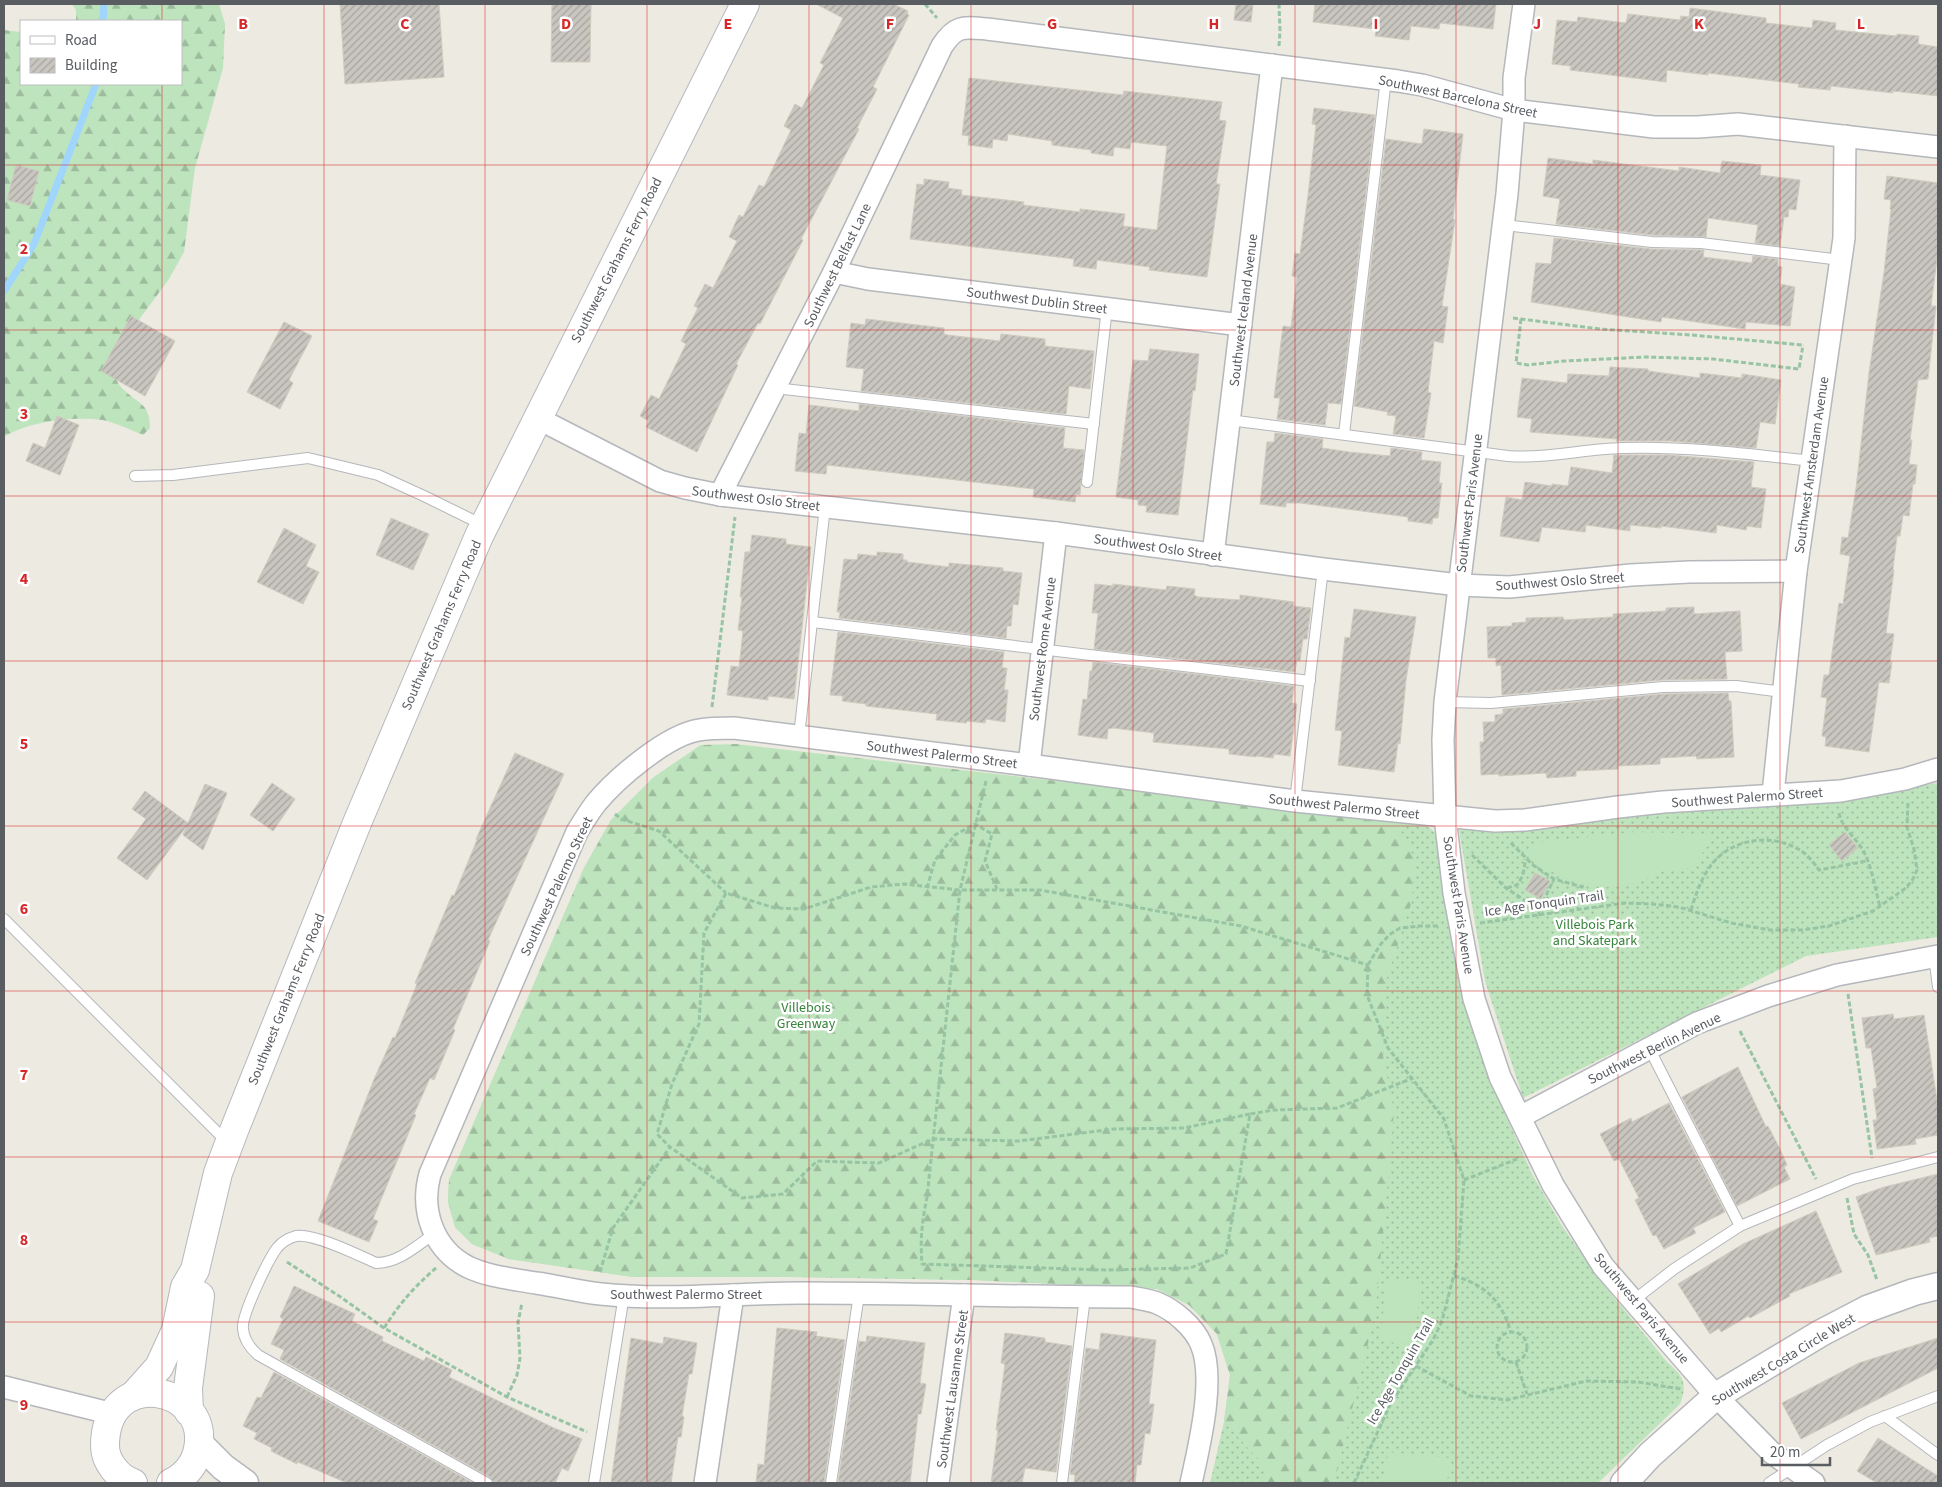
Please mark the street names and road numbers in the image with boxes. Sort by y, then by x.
street label: Southwest Barcelona Street [1377,70,1539,124]
street label: Southwest Grahams Ferry Road [566,174,667,347]
street label: Southwest Belfast Lane [799,200,877,331]
street label: Southwest Iceland Avenue [1225,233,1263,388]
street label: Southwest Dublin Street [965,282,1109,320]
street label: Southwest Amsterdam Avenue [1790,375,1834,555]
street label: Southwest Paris Avenue [1452,433,1488,574]
street label: Southwest Oslo Street [690,481,822,517]
street label: Southwest Oslo Street [1092,529,1224,567]
street label: Southwest Grahams Ferry Road [397,537,487,714]
street label: Southwest Oslo Street [1495,567,1626,596]
street label: Southwest Rome Avenue [1024,576,1062,722]
street label: Southwest Palermo Street [865,736,1019,774]
street label: Southwest Palermo Street [1671,783,1824,813]
street label: Southwest Palermo Street [1267,789,1421,825]
street label: Southwest Palermo Street [516,813,598,959]
street label: Southwest Paris Avenue [1437,835,1479,976]
street label: Ice Age Tonquin Trail [1483,886,1606,922]
street label: Southwest Grahams Ferry Road [243,911,331,1088]
street label: Southwest Berlin Avenue [1585,1008,1724,1090]
street label: Southwest Paris Avenue [1589,1249,1694,1369]
street label: Southwest Palermo Street [610,1285,762,1305]
street label: Southwest Lausanne Street [932,1308,974,1470]
street label: Southwest Costa Circle West [1708,1309,1859,1411]
street label: Ice Age Tonquin Trail [1362,1314,1440,1429]

